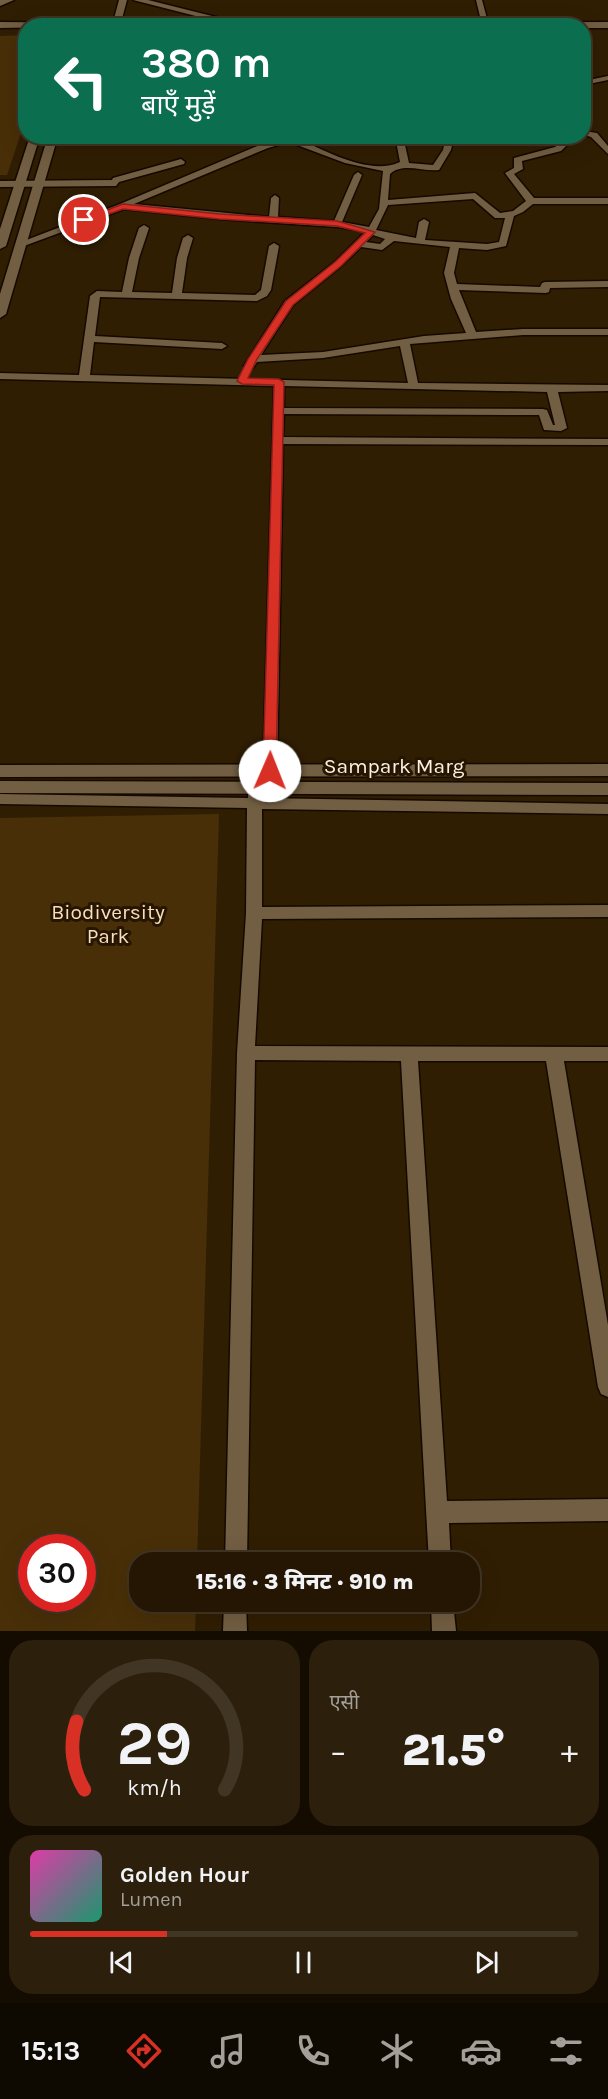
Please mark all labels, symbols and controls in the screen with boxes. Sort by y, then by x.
text: 380 m [141,38,271,88]
icon: left [42,42,120,120]
text: बाएँ मुड़ें [141,89,215,121]
pin [58,194,109,245]
icon: arrive [67,203,100,236]
position arrow [238,739,302,803]
street label: Sampark Marg [324,754,464,778]
park label: Biodiversity Park [51,900,165,948]
speed limit sign: 30 [18,1534,96,1612]
text: 15:16 · 3 मिनट · 910 m [195,1569,414,1595]
text: एसी [330,1691,359,1714]
text: 29 [116,1707,192,1780]
text: 21.5° [402,1724,506,1776]
text: − [330,1732,347,1770]
text: + [561,1732,578,1770]
text: km/h [127,1775,181,1800]
text: Golden Hour [120,1862,249,1888]
text: Lumen [120,1888,183,1911]
icon: previous [105,1946,138,1979]
icon: pause [287,1946,320,1979]
icon: next [470,1946,503,1979]
icon: directions [123,2030,165,2072]
icon: music [207,2030,249,2072]
icon: phone [292,2030,334,2072]
icon: climate [376,2030,418,2072]
icon: car [460,2030,502,2072]
icon: filters [545,2030,587,2072]
text: 15:13 [21,2035,80,2067]

